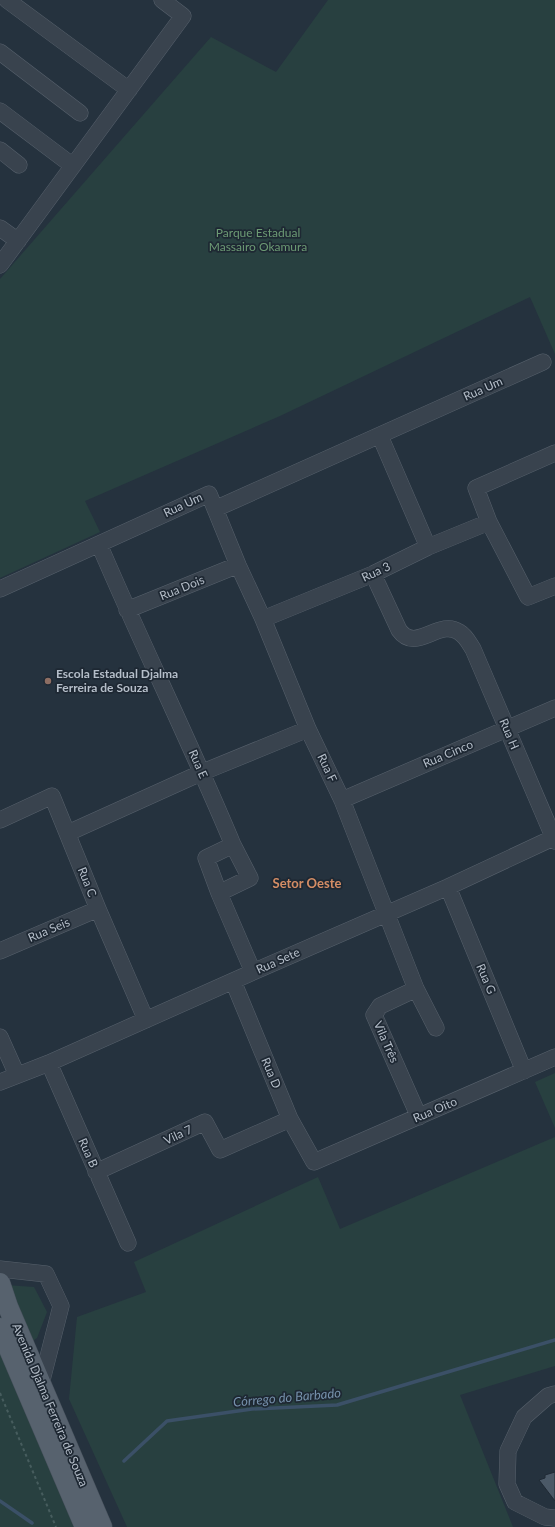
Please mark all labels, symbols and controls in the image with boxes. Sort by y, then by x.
park label: Parque Estadual Massairo Okamura [209,225,307,254]
street label: Rua Um [461,373,505,404]
street label: Rua Um [161,489,205,520]
street label: Rua 3 [359,558,393,585]
street label: Rua Dois [157,572,206,603]
place label: Escola Estadual Djalma Ferreira de Souza [56,666,178,695]
marker: Escola Estadual Djalma Ferreira de Souza [43,676,53,686]
street label: Rua H [496,716,523,752]
street label: Rua Cinco [420,736,475,771]
street label: Rua E [186,747,211,781]
street label: Rua F [314,751,341,785]
street label: Rua C [75,865,100,899]
district label: Setor Oeste [273,875,341,891]
street label: Rua Seis [26,914,72,945]
street label: Rua Sete [254,944,302,977]
street label: Rua G [473,961,500,997]
street label: Vila Três [371,1019,402,1065]
street label: Rua D [258,1055,285,1091]
street label: Rua Oito [410,1093,459,1126]
street label: Vila 7 [161,1121,195,1148]
street label: Rua B [75,1136,102,1170]
street label: Avenida Djalma Ferreira de Souza [9,1321,92,1489]
water label: Córrego do Barbado [232,1384,342,1410]

